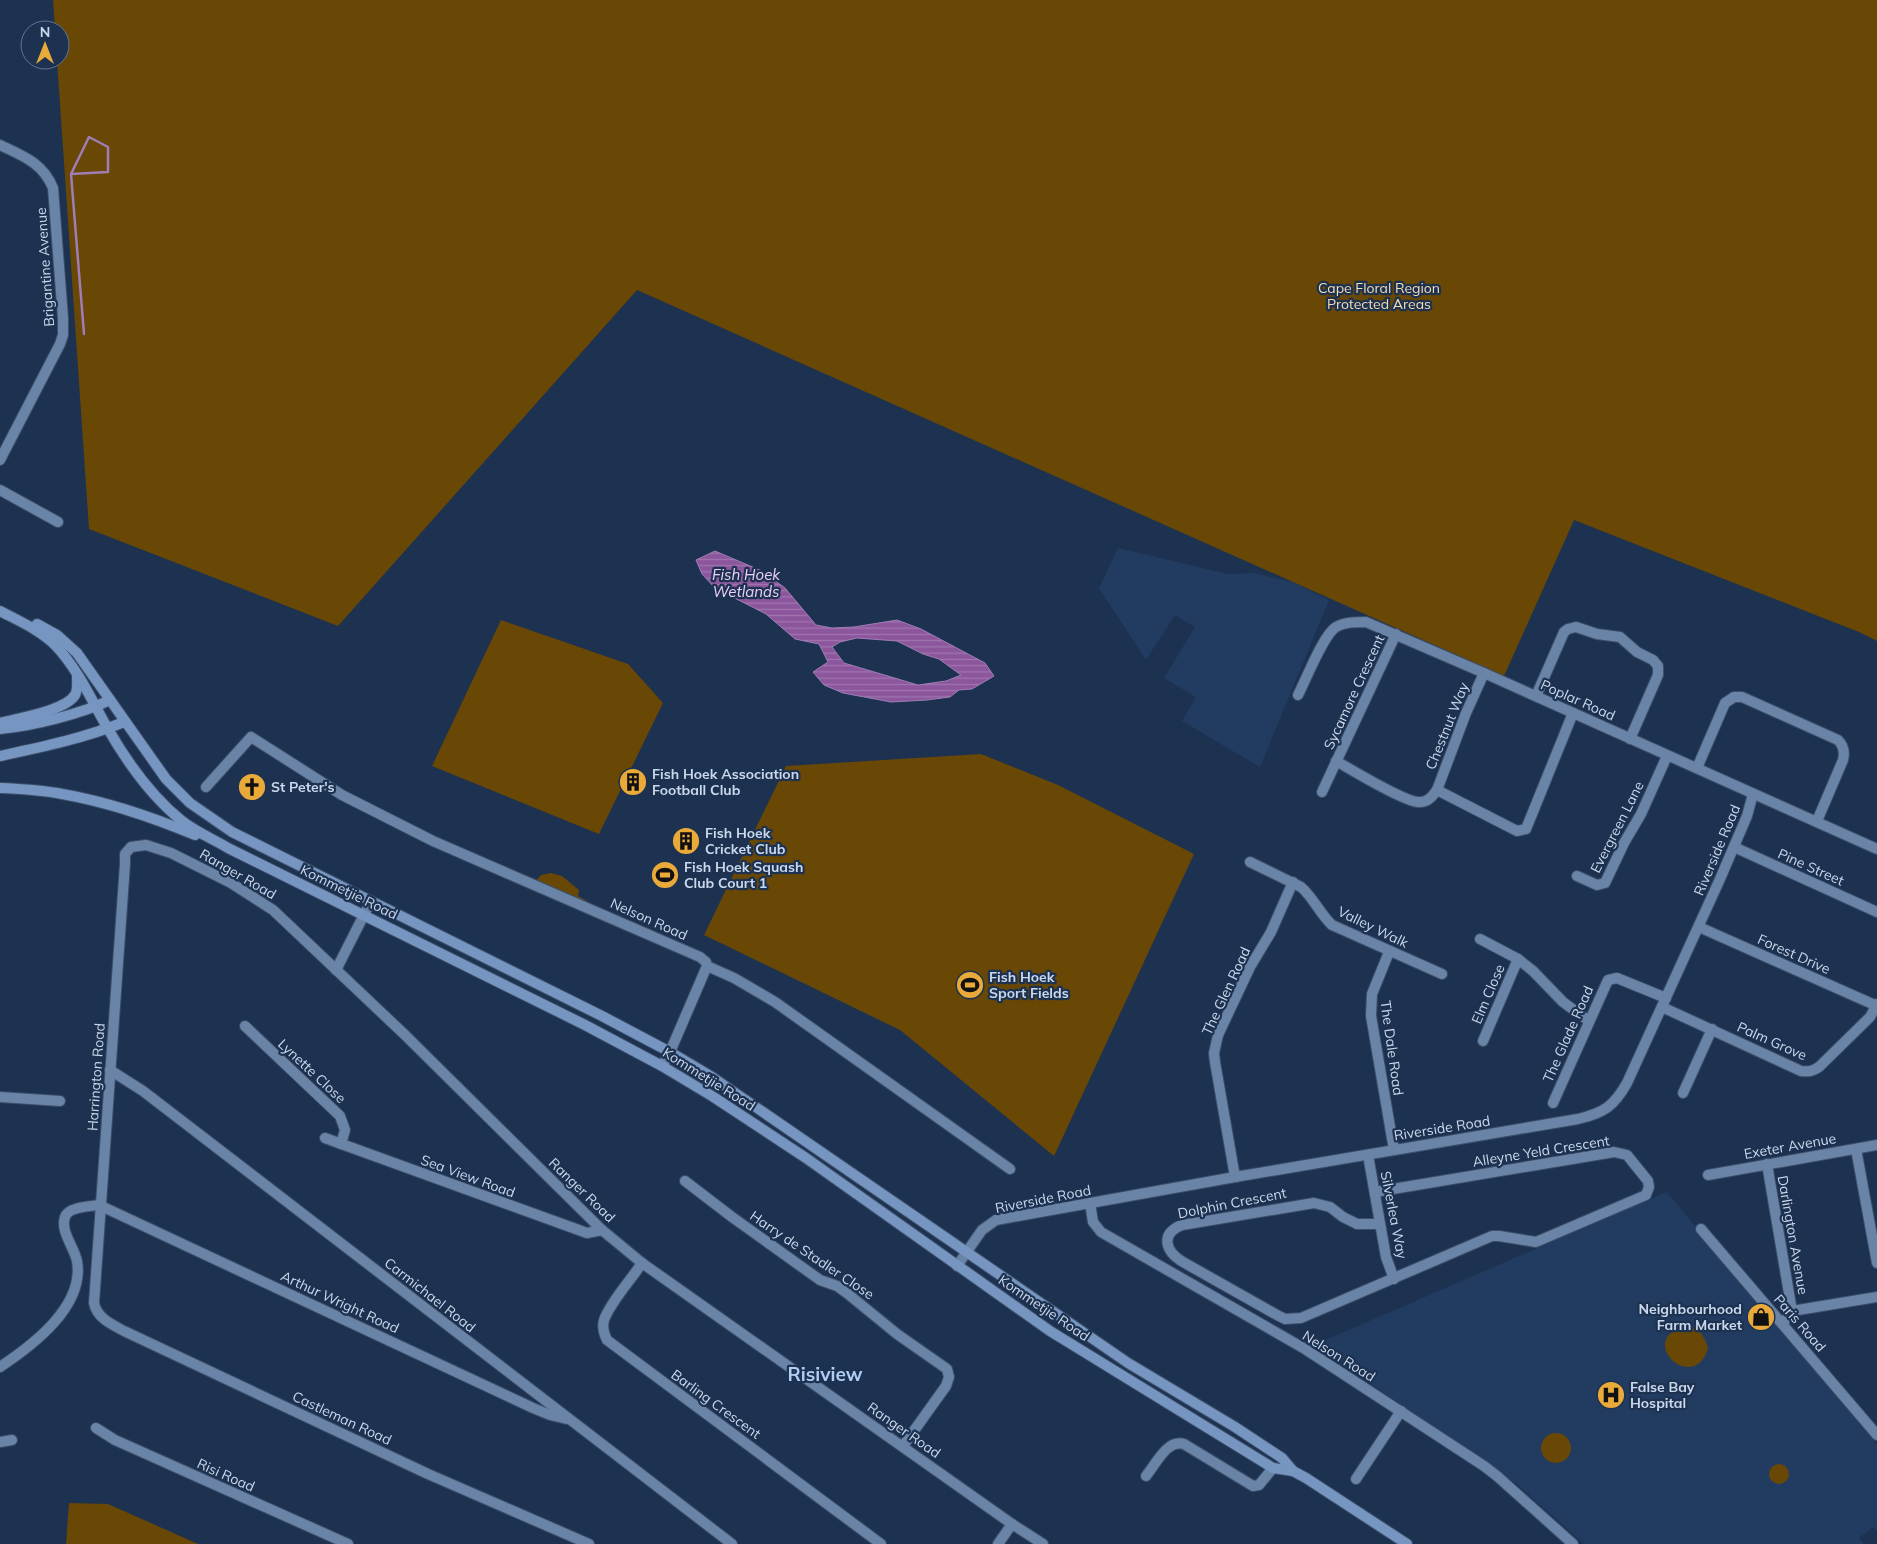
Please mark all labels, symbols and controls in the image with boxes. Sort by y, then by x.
north arrow [20,20,70,70]
text: N [40,23,50,41]
street label: Brigantine Avenue [32,207,58,327]
park label: Cape Floral Region Protected Areas [1318,279,1440,313]
water label: Fish Hoek Wetlands [712,565,781,601]
street label: Sycamore Crescent [1320,632,1388,752]
street label: Poplar Road [1538,676,1618,724]
street label: Chestnut Way [1421,679,1473,772]
place label: Fish Hoek Association Football Club [652,765,799,799]
building icon: Fish Hoek Association Football Club [618,767,648,797]
church icon: St Peter's [237,772,267,802]
place label: St Peter's [271,778,335,796]
street label: Evergreen Lane [1586,778,1648,876]
street label: Riverside Road [1690,802,1744,898]
place label: Fish Hoek Cricket Club [705,824,786,858]
building icon: Fish Hoek Cricket Club [671,826,701,856]
street label: Pine Street [1775,844,1847,890]
street label: Ranger Road [197,845,279,903]
place label: Fish Hoek Squash Club Court 1 [684,858,804,892]
sports icon: Fish Hoek Squash Club Court 1 [650,860,680,890]
street label: Kommetjie Road [297,861,401,923]
street label: Nelson Road [608,894,690,944]
street label: Valley Walk [1335,902,1412,952]
street label: Forest Drive [1755,930,1833,978]
street label: The Glen Road [1198,944,1254,1038]
street label: Elm Close [1467,961,1509,1027]
place label: Fish Hoek Sport Fields [989,968,1069,1002]
sports icon: Fish Hoek Sport Fields [955,970,985,1000]
street label: The Glade Road [1539,983,1597,1085]
street label: The Dale Road [1376,999,1408,1097]
street label: Palm Grove [1734,1018,1810,1064]
street label: Harrington Road [83,1022,109,1132]
street label: Lynette Close [274,1035,350,1107]
street label: Kommetjie Road [659,1043,759,1115]
street label: Riverside Road [1393,1112,1491,1144]
street label: Exeter Avenue [1743,1129,1837,1163]
street label: Alleyne Yeld Crescent [1471,1131,1611,1171]
street label: Sea View Road [418,1151,518,1201]
street label: Ranger Road [545,1154,619,1226]
street label: Silverlea Way [1377,1170,1411,1261]
street label: Darlington Avenue [1774,1174,1812,1296]
street label: Riverside Road [994,1181,1092,1217]
street label: Dolphin Crescent [1176,1184,1288,1222]
street label: Harry de Stadler Close [746,1207,878,1303]
street label: Carmichael Road [381,1254,479,1336]
street label: Arthur Wright Road [278,1267,402,1337]
street label: Kommetjie Road [995,1271,1093,1345]
street label: Paris Road [1770,1290,1830,1356]
place label: Neighbourhood Farm Market [1638,1300,1743,1334]
shop icon: Neighbourhood Farm Market [1746,1302,1776,1332]
street label: Nelson Road [1299,1327,1379,1385]
district label: Risiview [787,1362,863,1386]
street label: Barling Crescent [668,1365,764,1443]
place label: False Bay Hospital [1630,1378,1695,1412]
hospital icon: False Bay Hospital [1596,1380,1626,1410]
street label: Castleman Road [290,1387,394,1449]
street label: Ranger Road [864,1398,944,1462]
street label: Risi Road [194,1454,258,1496]

